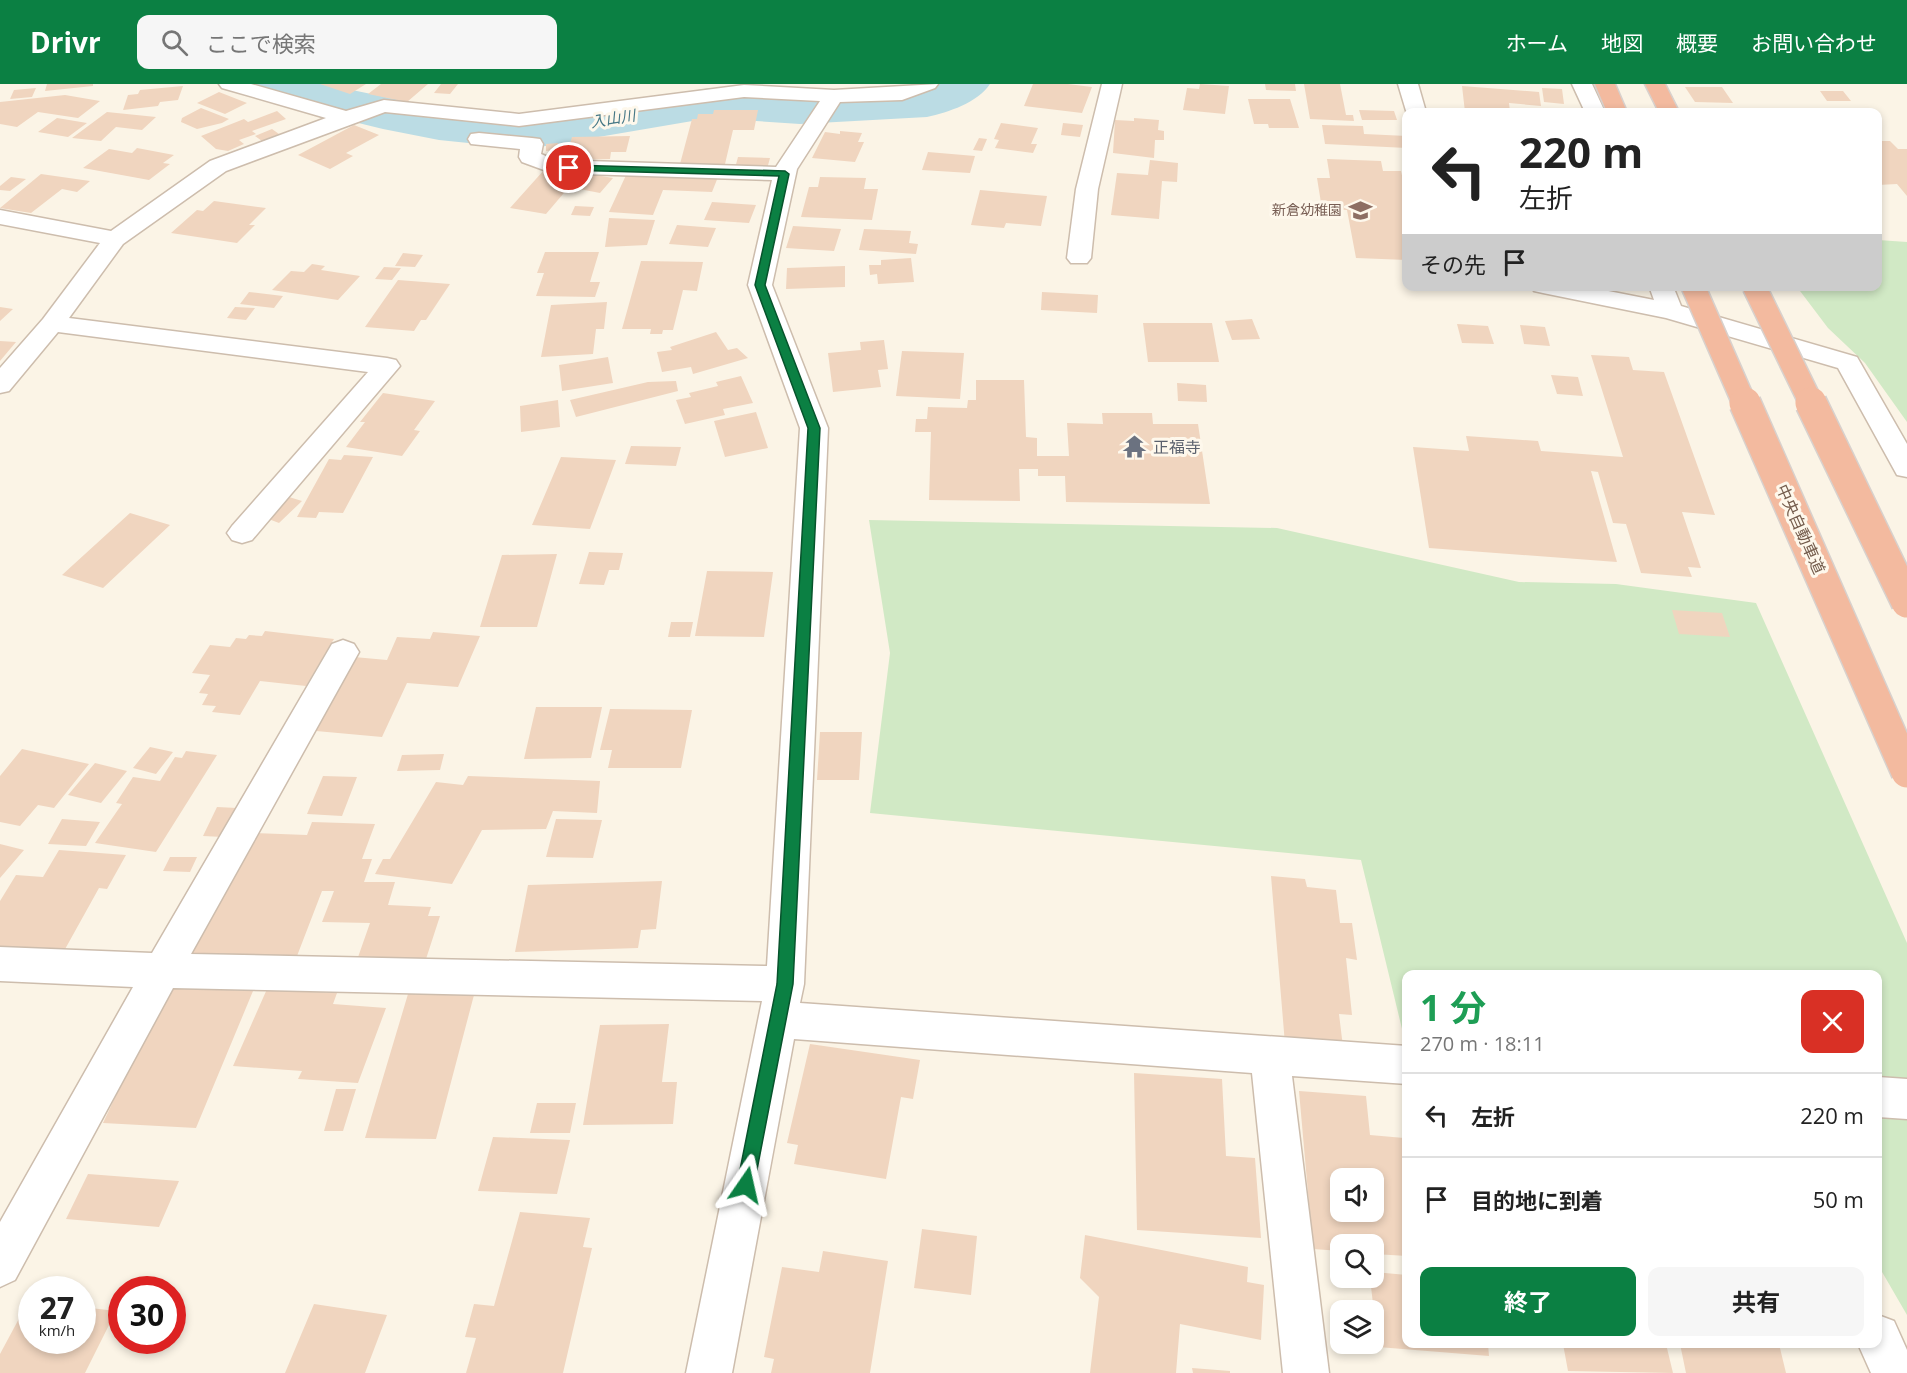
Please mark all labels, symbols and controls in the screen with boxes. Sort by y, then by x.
search box [137,15,557,69]
text: Drivr [30,23,101,61]
icon: search [158,26,191,59]
text: ここで検索 [206,28,316,58]
text: ホーム [1506,29,1568,57]
text: 地図 [1601,29,1643,57]
text: 概要 [1676,29,1718,57]
text: お問い合わせ [1751,29,1877,57]
water label: 入山川 [589,104,639,131]
text: 220 m [1519,123,1643,180]
icon: left [1420,132,1498,210]
pin [543,142,594,193]
icon: arrive [552,151,585,184]
text: 左折 [1519,179,1573,216]
school or university icon: 新倉幼稚園 [1347,197,1373,223]
place label: 新倉幼稚園 [1272,200,1342,219]
icon: arrive [1498,246,1531,279]
text: その先 [1420,249,1486,279]
temple icon: 正福寺 [1122,434,1148,460]
place label: 正福寺 [1153,436,1201,458]
street label: 中央自動車道 [1771,481,1831,577]
text: 1 分 [1420,983,1486,1032]
button: close [1801,990,1864,1053]
text: 270 m · 18:11 [1420,1030,1545,1057]
icon: left [1420,1099,1453,1132]
text: 220 m [1800,1100,1864,1130]
text: 左折 [1471,1101,1515,1131]
position arrow [714,1153,778,1217]
map controls [1330,1168,1384,1354]
button: sound [1330,1168,1384,1222]
icon: arrive [1420,1183,1453,1216]
text: 50 m [1813,1184,1864,1214]
text: 目的地に到着 [1471,1185,1603,1215]
button: search [1330,1234,1384,1288]
button: 終了 [1420,1267,1636,1336]
button: 共有 [1648,1267,1864,1336]
speed limit sign: 30 [108,1276,186,1354]
text: 27 [40,1287,74,1328]
button: layers [1330,1300,1384,1354]
text: km/h [39,1320,75,1340]

